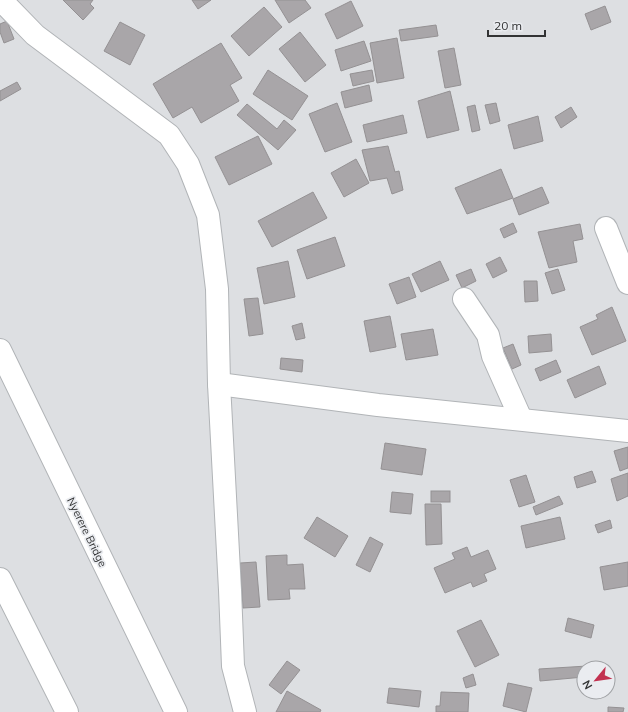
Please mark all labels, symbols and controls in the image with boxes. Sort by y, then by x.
scale bar [488,12,545,38]
text: 20 m [494,18,522,33]
street label: Nyerere Bridge [64,495,110,569]
north arrow [576,660,616,700]
text: N [579,678,595,692]

